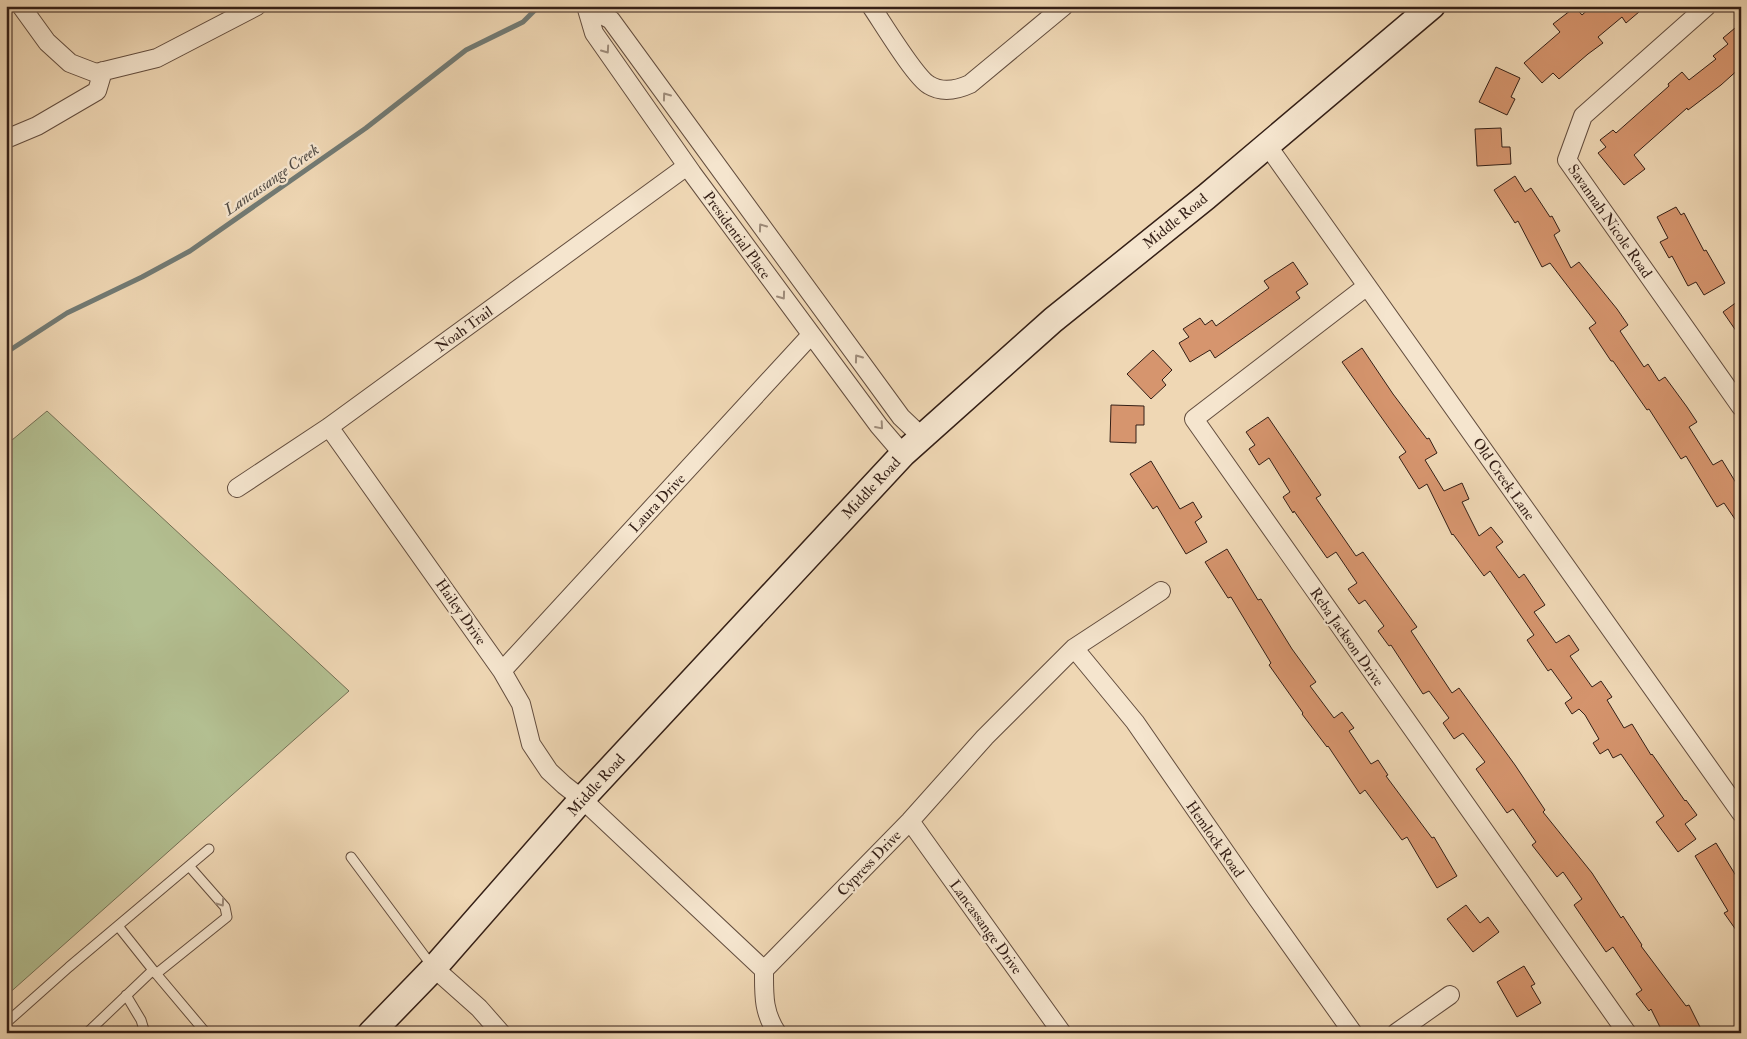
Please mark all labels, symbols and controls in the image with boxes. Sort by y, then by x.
one-way arrow [600,44,609,54]
one-way arrow [664,93,672,102]
water label: Lancassange Creek [219,139,323,221]
street label: Savannah Nicole Road [1563,161,1656,282]
street label: Presidential Place [698,188,775,283]
street label: Middle Road [1139,189,1212,253]
one-way arrow [759,223,768,233]
one-way arrow [777,290,785,299]
street label: Noah Trail [432,302,497,357]
one-way arrow [855,354,864,364]
one-way arrow [874,420,882,429]
street label: Old Creek Lane [1468,434,1539,524]
street label: Middle Road [838,453,905,523]
street label: Laura Drive [625,470,690,537]
street label: Hailey Drive [431,575,490,649]
street label: Reba Jackson Drive [1305,584,1388,691]
street label: Middle Road [563,750,630,821]
street label: Hemlock Road [1181,797,1248,882]
street label: Cypress Drive [833,826,906,901]
street label: Lancassange Drive [945,876,1026,978]
one-way arrow [215,897,224,907]

